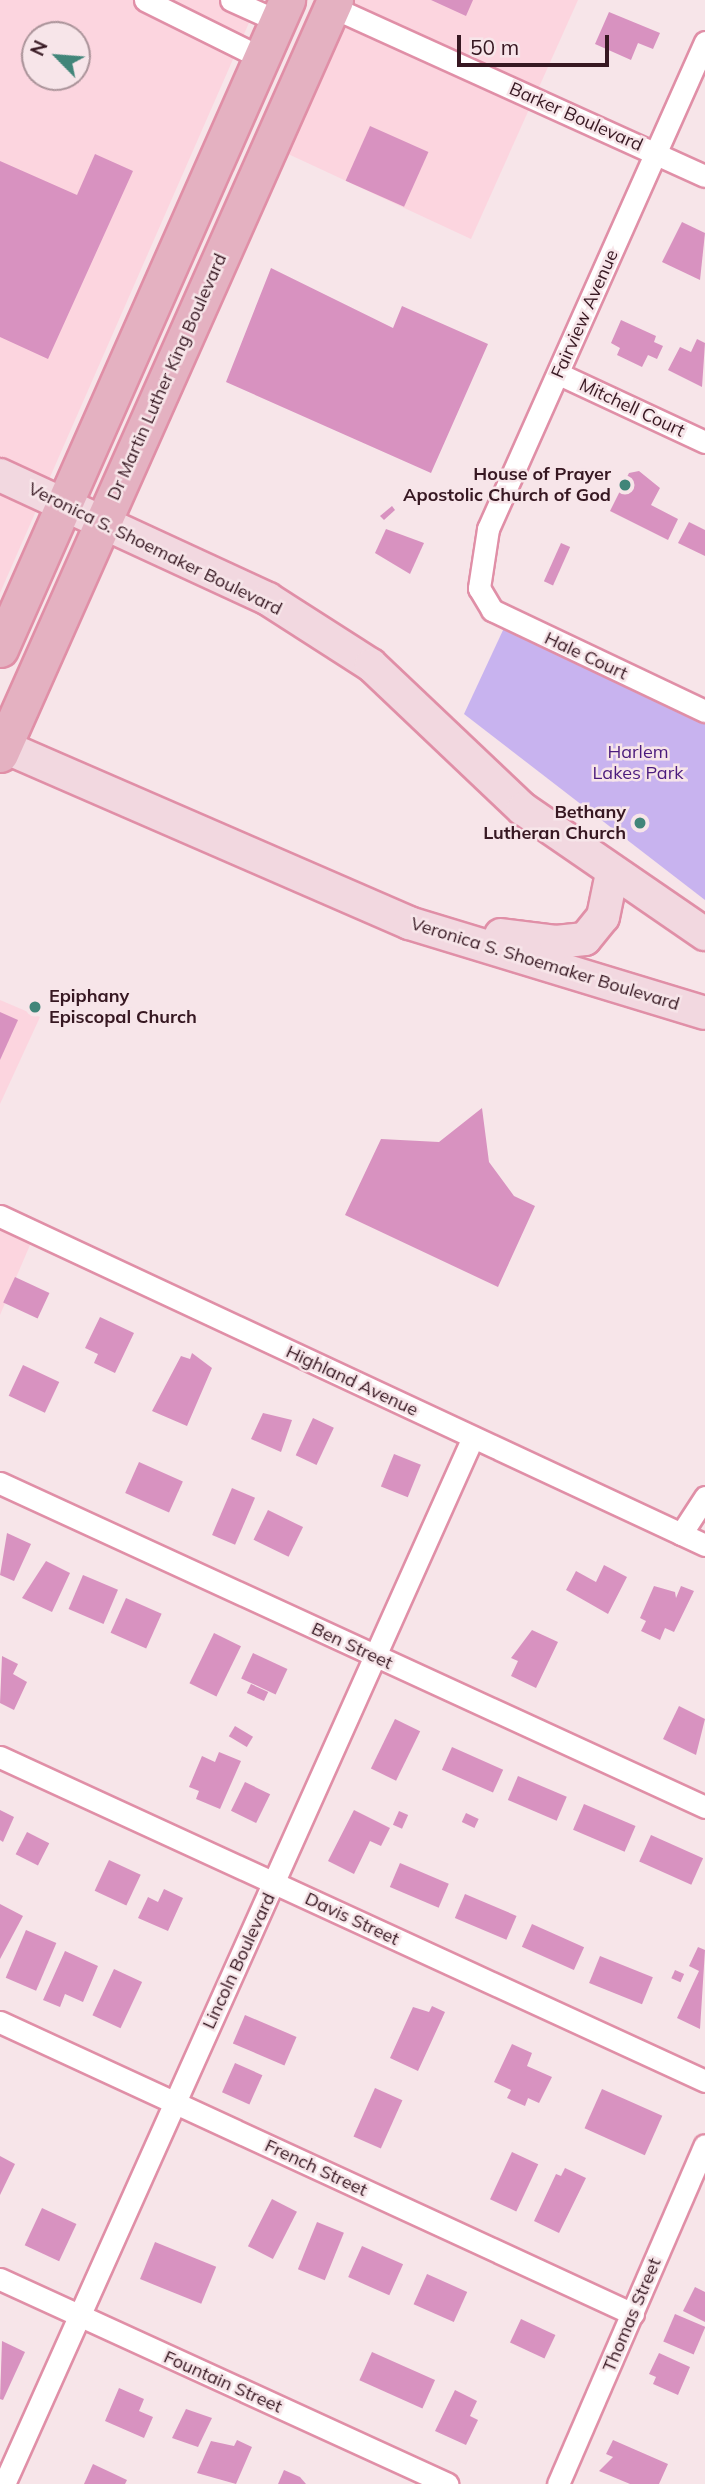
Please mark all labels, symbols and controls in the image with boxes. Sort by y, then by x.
north arrow [21,21,91,91]
scale bar [460,21,612,65]
text: 50 m [470,34,519,60]
text: N [25,36,53,60]
street label: Barker Boulevard [506,78,646,156]
street label: Fairview Avenue [547,246,623,382]
street label: Dr Martin Luther King Boulevard [103,250,231,504]
street label: Mitchell Court [576,374,688,442]
place label: House of Prayer Apostolic Church of God [403,464,611,506]
marker: House of Prayer Apostolic Church of God [617,477,633,493]
street label: Veronica S. Shoemaker Boulevard [25,478,285,620]
street label: Hale Court [541,627,631,685]
park label: Harlem Lakes Park [593,742,683,784]
place label: Bethany Lutheran Church [483,802,626,844]
marker: Bethany Lutheran Church [632,815,648,831]
street label: Veronica S. Shoemaker Boulevard [408,913,682,1015]
place label: Epiphany Episcopal Church [49,986,197,1028]
marker: Epiphany Episcopal Church [27,999,43,1015]
street label: Highland Avenue [282,1341,422,1421]
street label: Ben Street [308,1618,396,1674]
street label: Davis Street [301,1888,403,1950]
street label: Lincoln Boulevard [198,1890,280,2032]
street label: French Street [261,2135,371,2201]
street label: Thomas Street [598,2255,666,2375]
street label: Fountain Street [160,2346,286,2418]

